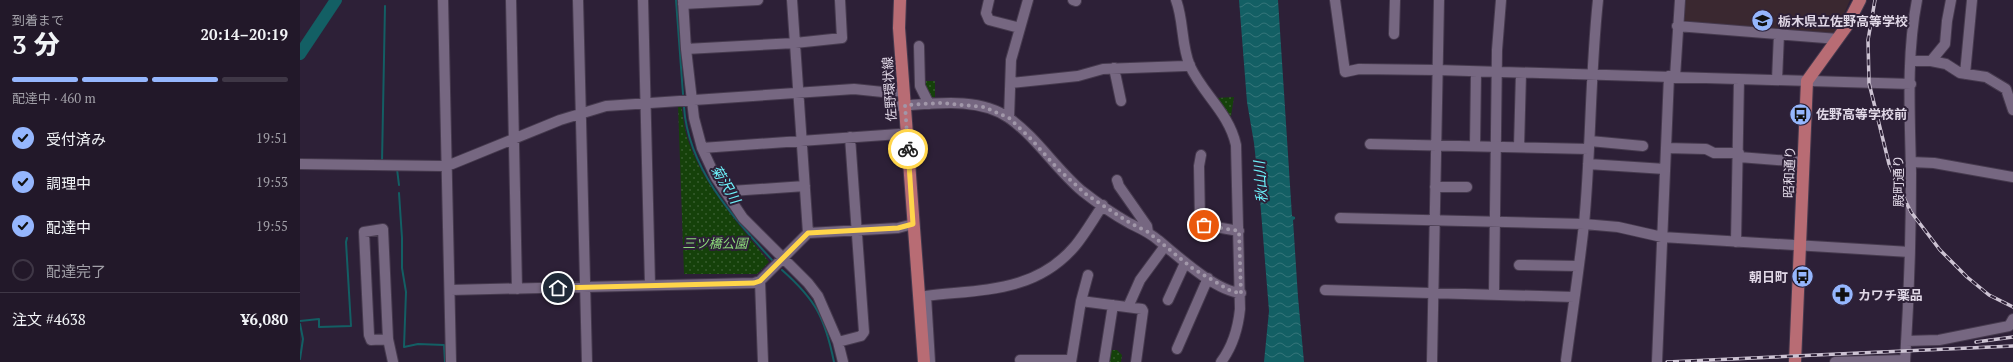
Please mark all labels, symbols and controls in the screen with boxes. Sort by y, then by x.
school or university icon: 栃木県立佐野高等学校 [1749,8,1775,34]
text: 到着まで [12,11,64,29]
place label: 栃木県立佐野高等学校 [1778,12,1908,30]
text: 20:14–20:19 [201,24,288,44]
text: 3 分 [12,27,60,61]
street label: 佐野環状線 [878,56,900,122]
text: 配達中 · 460 m [12,89,96,107]
bus stop icon: 佐野高等学校前 [1787,101,1813,127]
place label: 佐野高等学校前 [1816,105,1907,123]
icon: check [12,127,34,149]
text: 受付済み [46,129,106,149]
text: 19:51 [256,129,288,147]
courier [888,129,928,169]
icon: bike [897,138,919,160]
street label: 昭和通り [1779,146,1799,198]
street label: 殿町通り [1889,155,1907,207]
water label: 秋山川 [1249,158,1271,204]
water label: 菊沢川 [707,161,746,209]
icon: check [12,171,34,193]
text: 調理中 [46,173,91,193]
text: 19:53 [256,173,288,191]
pin [1187,208,1221,242]
icon: bag [1193,214,1215,236]
icon: check [12,215,34,237]
text: 配達中 [46,217,91,237]
text: 19:55 [256,217,288,235]
park label: 三ツ橋公園 [682,234,749,252]
text: 配達完了 [46,261,106,281]
bus stop icon: 朝日町 [1790,264,1816,290]
place label: 朝日町 [1749,268,1788,286]
pin [541,271,575,305]
icon: home [547,277,569,299]
pharmacy icon: カワチ薬品 [1830,282,1856,308]
place label: カワチ薬品 [1858,286,1923,304]
text: 注文 #4638 [12,309,86,329]
text: ¥6,080 [241,309,288,329]

